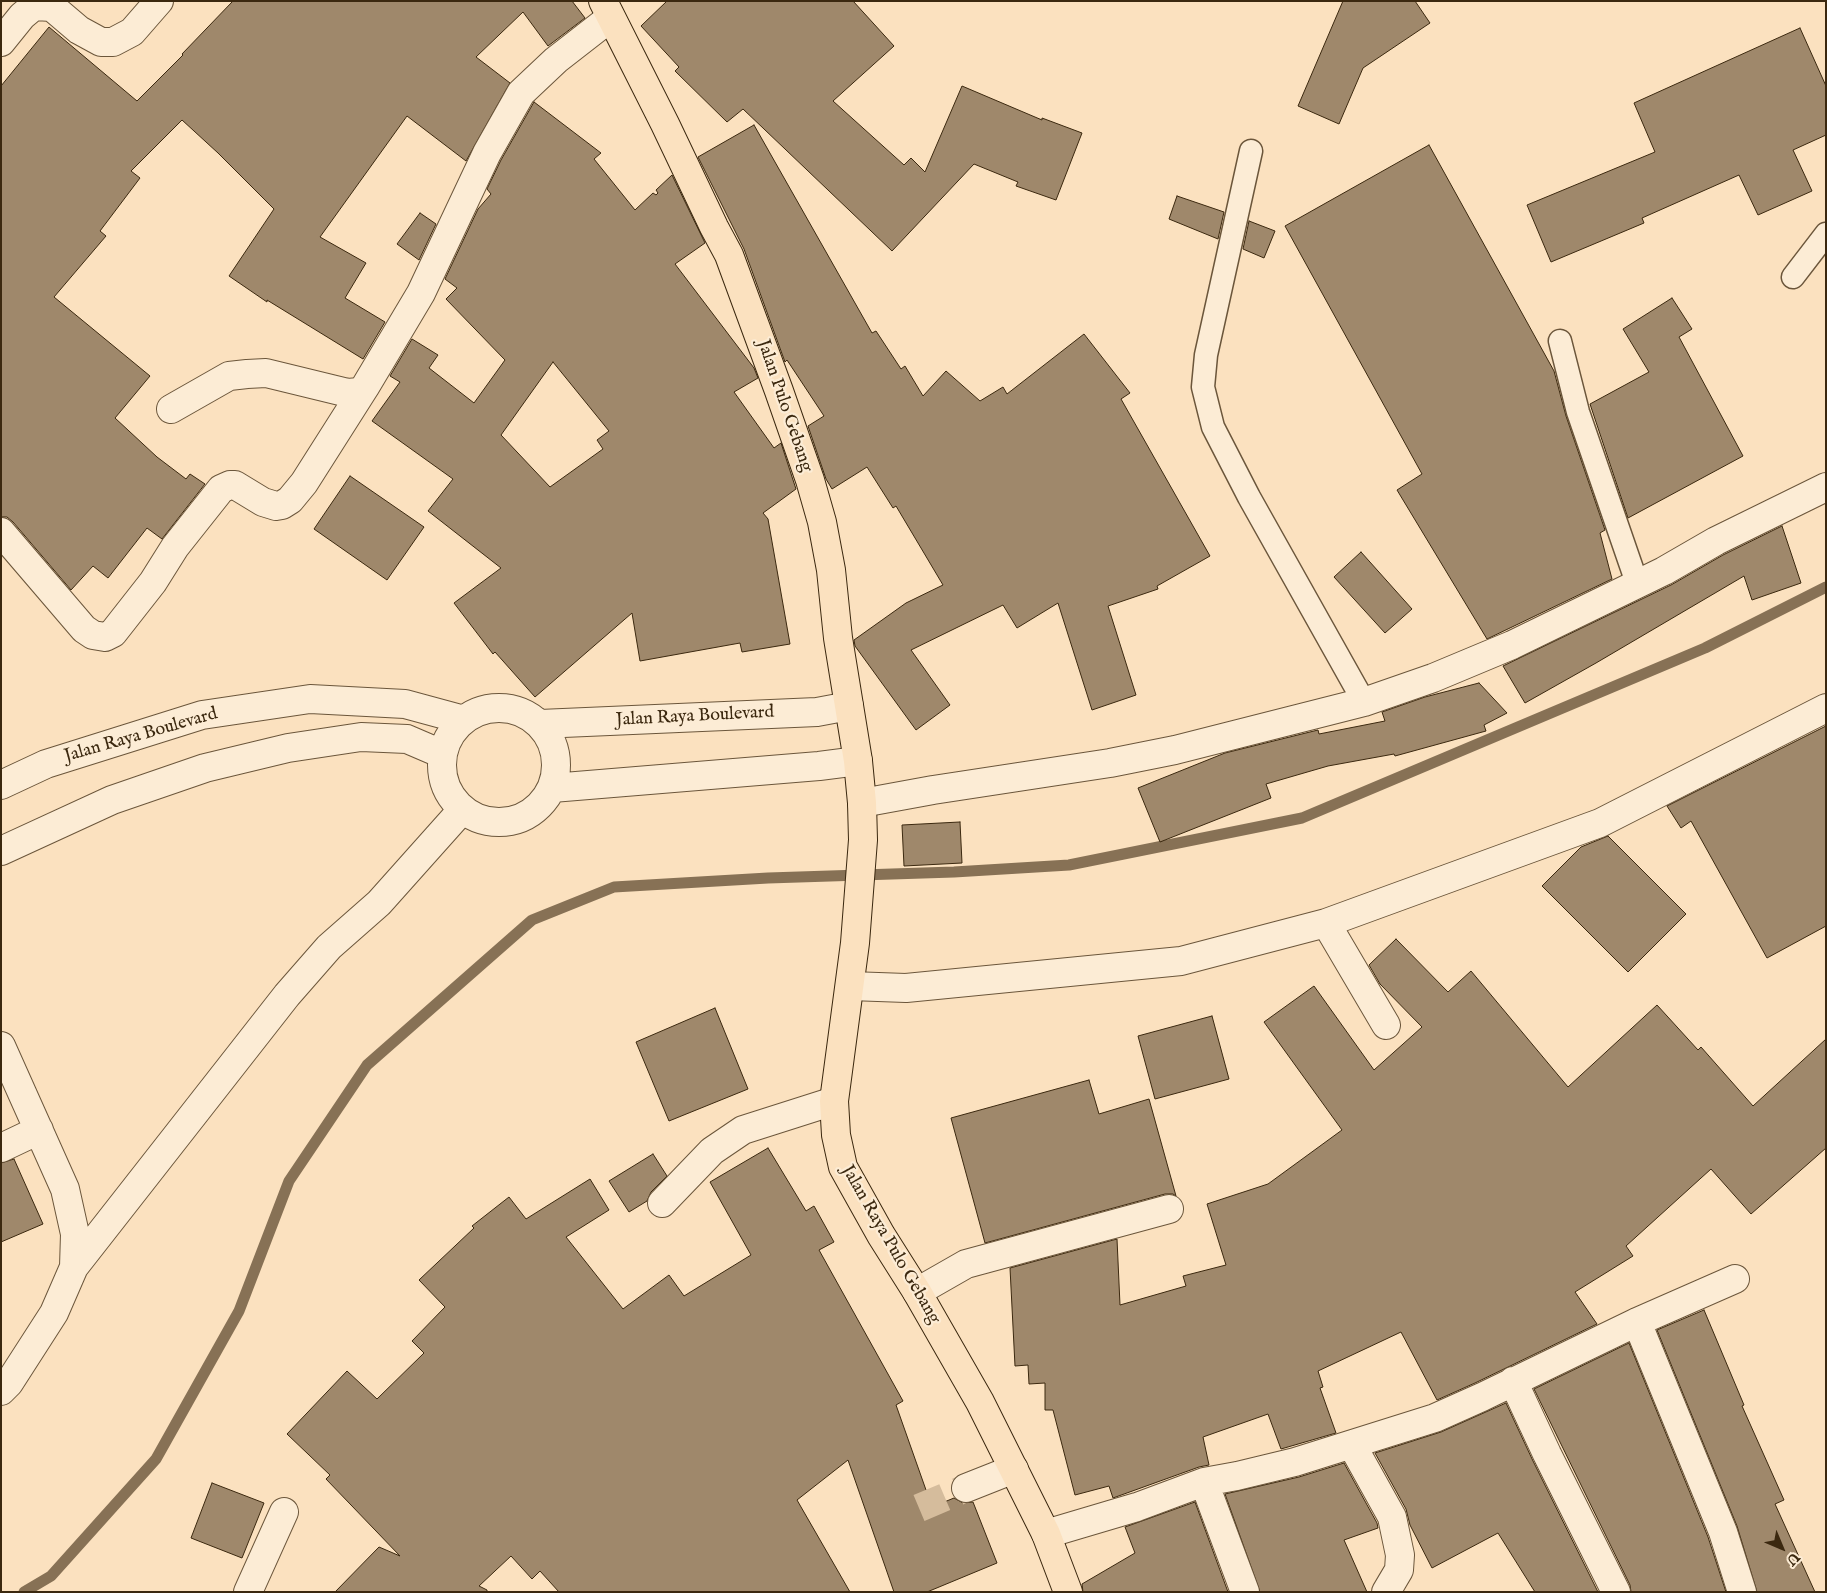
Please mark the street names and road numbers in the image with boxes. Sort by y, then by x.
street label: Jalan Pulo Gebang [751,337,817,475]
street label: Jalan Raya Boulevard [615,702,775,732]
street label: Jalan Raya Boulevard [62,704,220,768]
street label: Jalan Raya Pulo Gebang [836,1162,944,1328]

